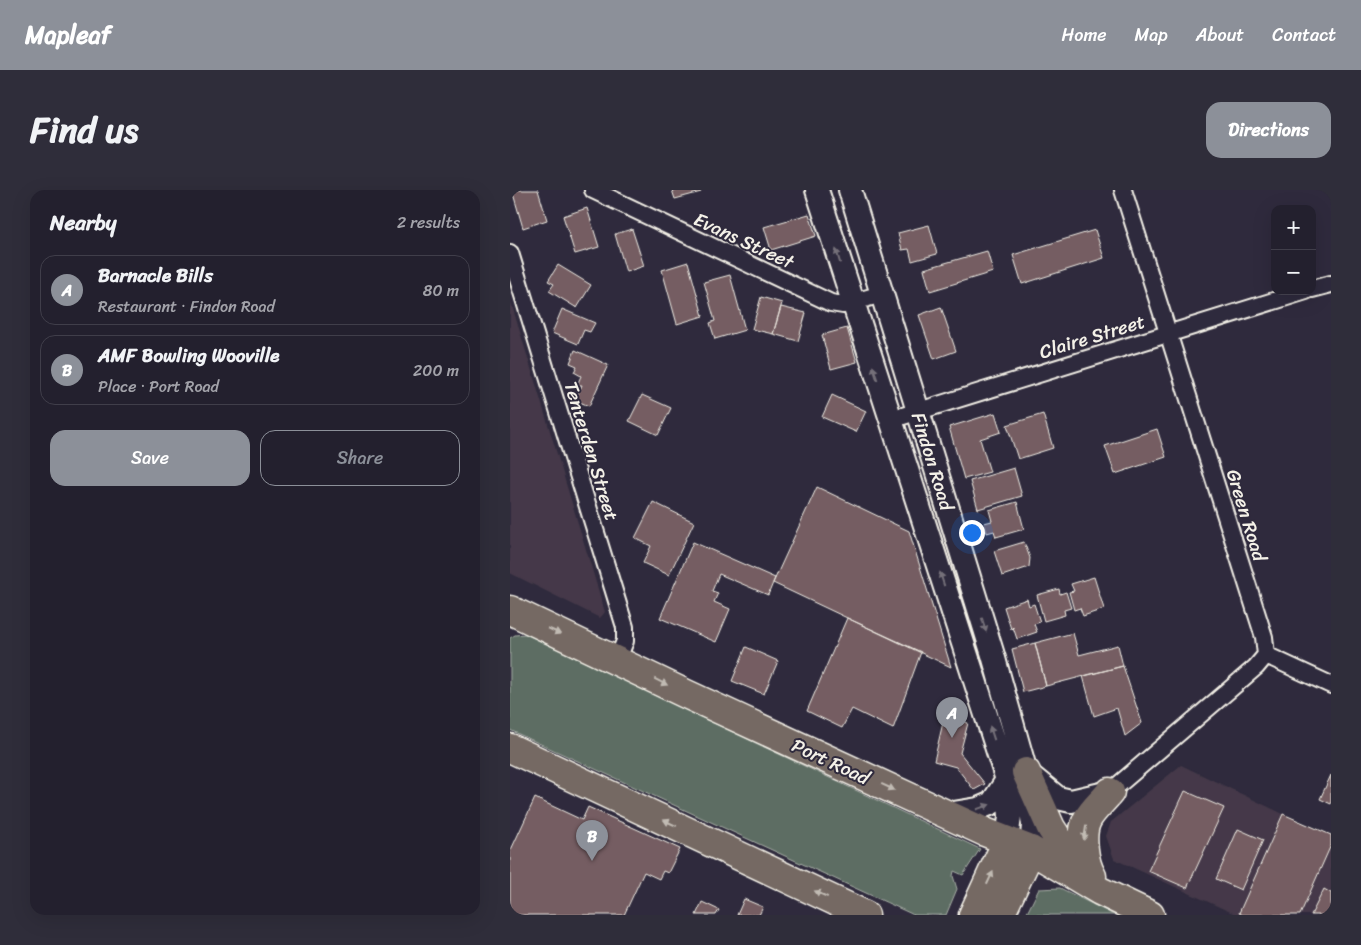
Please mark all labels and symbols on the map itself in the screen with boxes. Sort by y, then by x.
street label: Evans Street [688,203,801,279]
one-way arrow [834,249,841,264]
street label: Claire Street [1035,305,1149,368]
one-way arrow [871,366,879,381]
street label: Tenterden Street [555,377,628,525]
street label: Findon Road [902,408,964,516]
street label: Green Road [1217,465,1277,567]
your location [959,520,985,546]
one-way arrow [938,571,945,586]
one-way arrow [980,618,988,633]
one-way arrow [547,627,561,635]
one-way arrow [654,678,668,686]
pin: A [936,697,968,738]
one-way arrow [987,726,995,741]
street label: Port Road [786,729,877,795]
one-way arrow [881,783,895,791]
one-way arrow [976,803,991,810]
one-way arrow [663,819,677,827]
pin: B [576,820,608,861]
one-way arrow [1080,825,1088,841]
one-way arrow [987,871,995,885]
one-way arrow [814,890,829,898]

